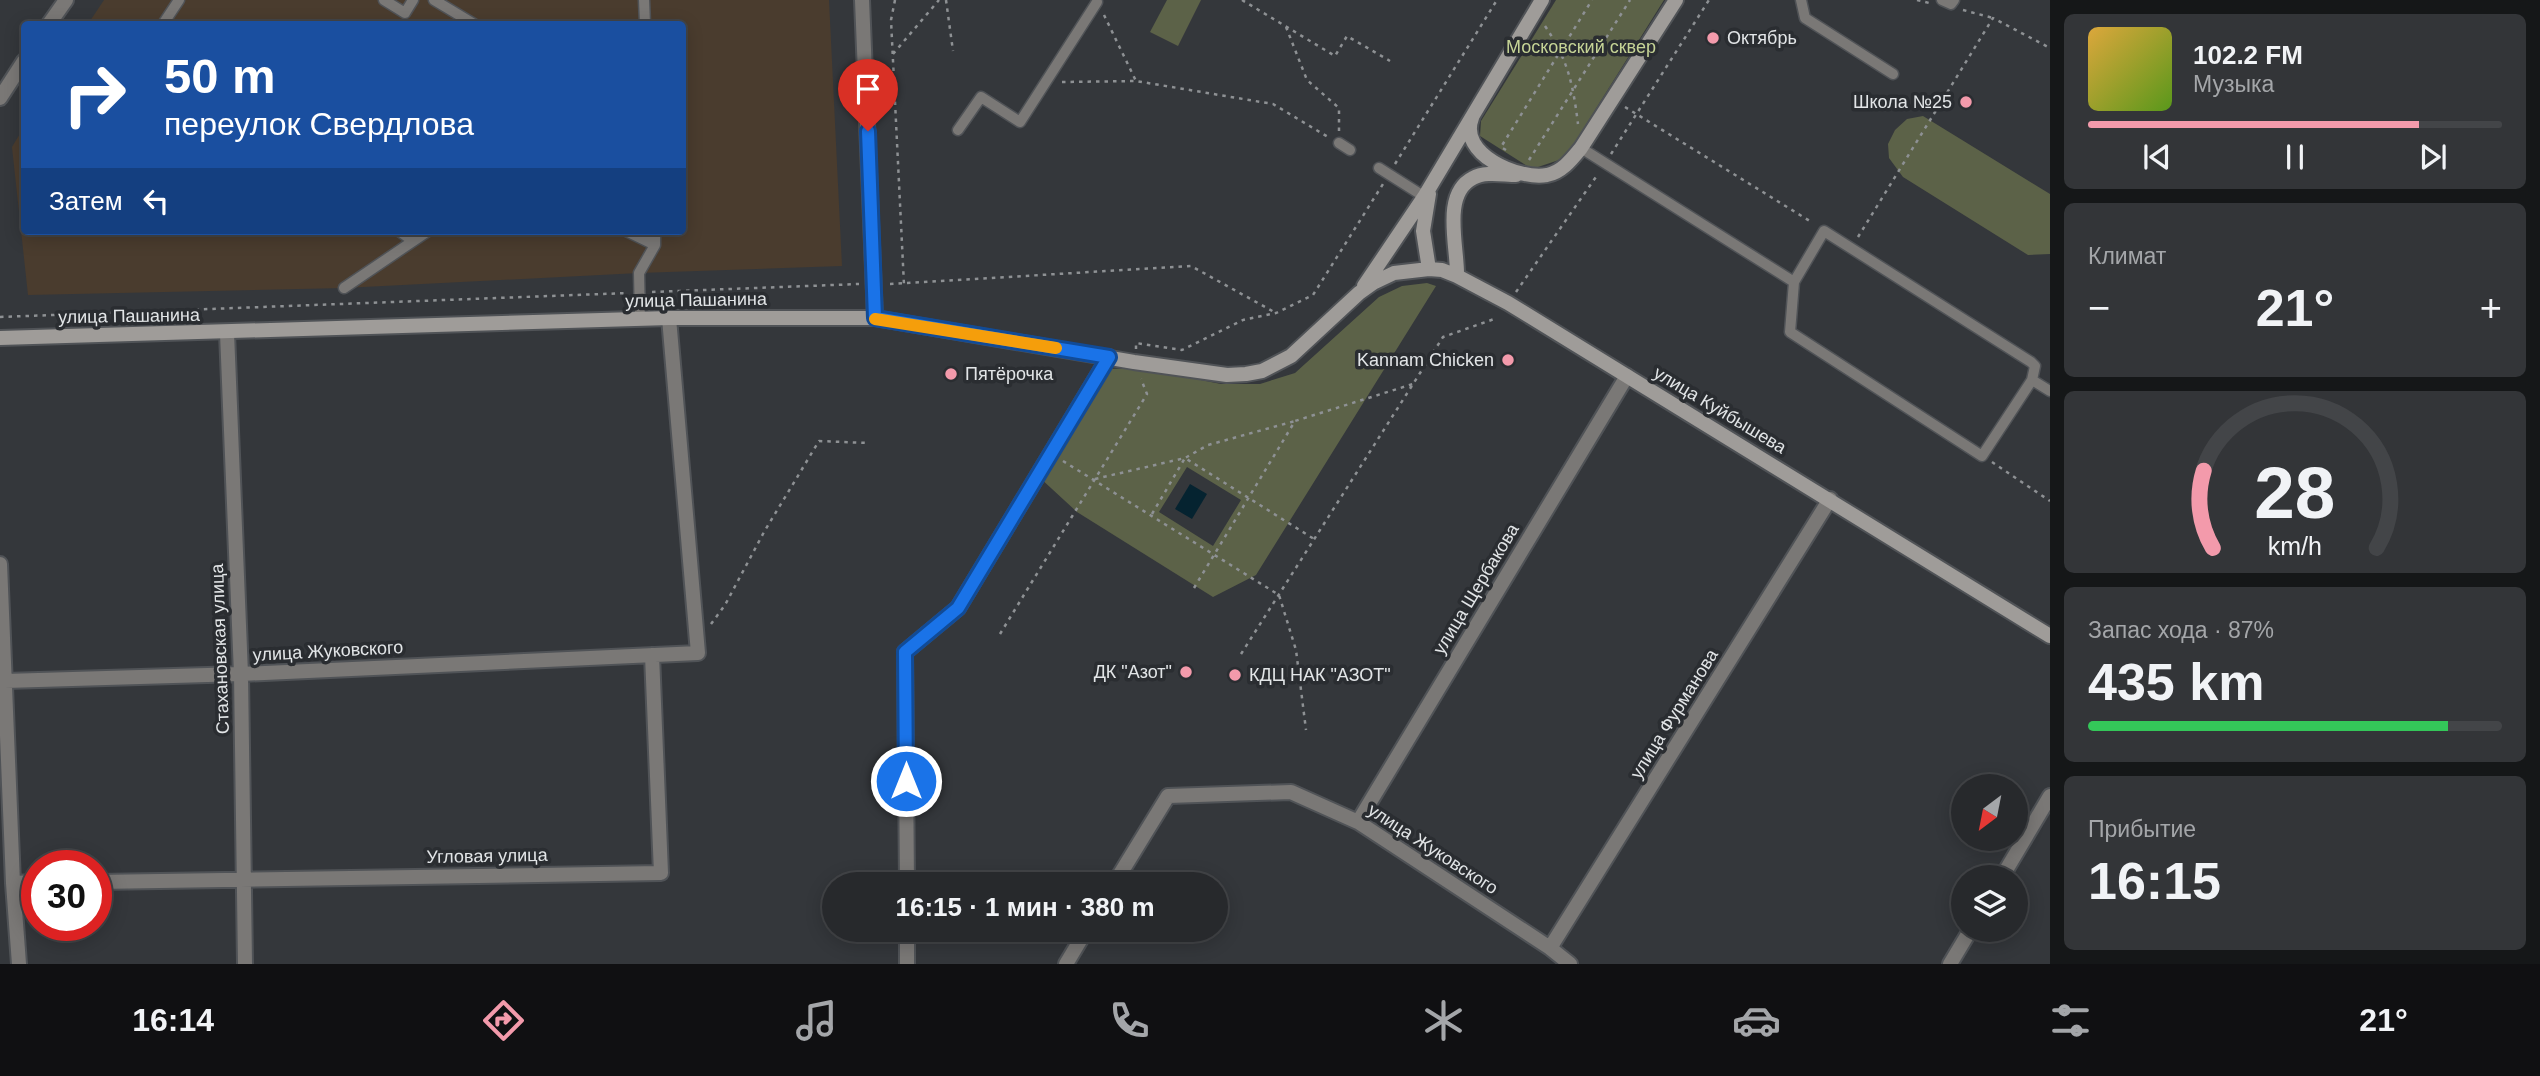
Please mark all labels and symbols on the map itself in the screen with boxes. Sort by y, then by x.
place label: Октябрь [1727,28,1797,48]
marker: Октябрь [1705,30,1721,46]
park label: Московский сквер [1506,37,1656,57]
pin [838,59,898,131]
place label: Школа №25 [1853,92,1952,112]
marker: Школа №25 [1958,94,1974,110]
street label: улица Пашанина [625,289,768,311]
street label: улица Пашанина [58,305,201,327]
place label: Kannam Chicken [1357,350,1494,370]
marker: Kannam Chicken [1500,352,1516,368]
street label: улица Куйбышева [1650,363,1791,458]
place label: Пятёрочка [965,364,1054,384]
marker: Пятёрочка [943,366,959,382]
street label: улица Щербакова [1429,519,1523,658]
street label: Стахановская улица [207,562,233,735]
street label: улица Жуковского [252,637,404,665]
street label: улица Фурманова [1626,645,1722,782]
place label: ДК "Азот" [1094,662,1172,682]
marker: ДК "Азот" [1178,664,1194,680]
place label: КДЦ НАК "АЗОТ" [1249,665,1391,685]
marker: КДЦ НАК "АЗОТ" [1227,667,1243,683]
position arrow [869,744,943,818]
north arrow [1951,774,2028,850]
street label: улица Жуковского [1364,800,1502,898]
street label: Угловая улица [426,845,549,867]
speed limit sign: 30 [21,850,112,941]

